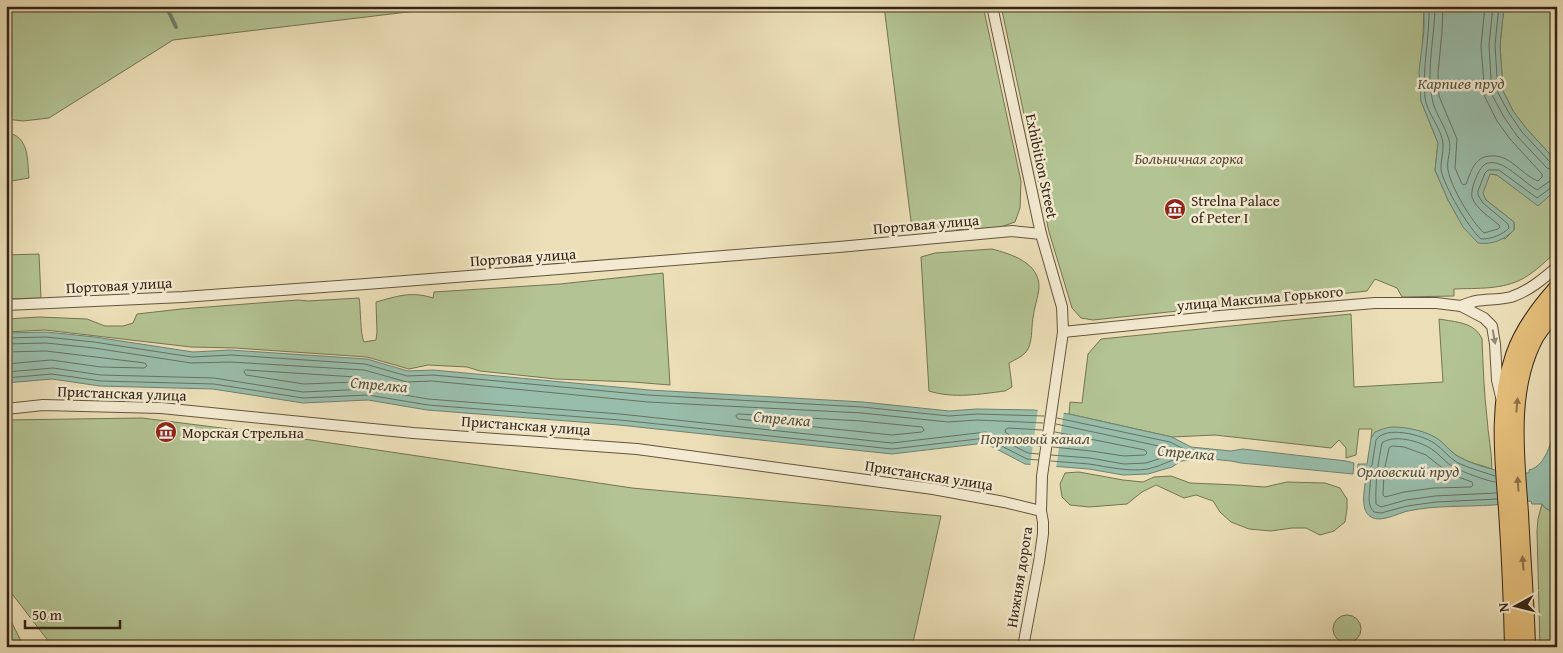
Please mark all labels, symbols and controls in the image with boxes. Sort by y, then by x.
water label: Карпиев пруд [1418,71,1505,95]
street label: Exhibition Street [1021,112,1064,221]
park label: Больничная горка [1135,148,1244,169]
place label: Strelna Palace of Peter I [1191,190,1280,228]
museum icon: Strelna Palace of Peter I [1163,197,1187,221]
street label: Портовая улица [872,209,981,239]
street label: Портовая улица [469,243,578,271]
street label: Портовая улица [65,272,173,298]
street label: улица Максима Горького [1175,280,1344,316]
one-way arrow [1490,329,1498,345]
water label: Стрелка [349,370,409,399]
street label: Пристанская улица [57,380,188,406]
one-way arrow [1514,397,1522,413]
water label: Стрелка [752,404,812,433]
street label: Пристанская улица [461,410,592,440]
museum icon: Морская Стрельна [154,420,178,444]
place label: Морская Стрельна [182,422,305,443]
water label: Портовый канал [980,426,1091,450]
water label: Стрелка [1156,438,1216,467]
street label: Пристанская улица [863,455,995,496]
water label: Орловский пруд [1357,459,1459,483]
one-way arrow [1513,476,1521,492]
street label: Нижняя дорога [1001,524,1037,629]
one-way arrow [1518,555,1526,571]
north arrow [1490,580,1540,630]
scale bar [25,598,120,630]
text: N [1493,601,1514,613]
text: 50 m [32,604,63,625]

